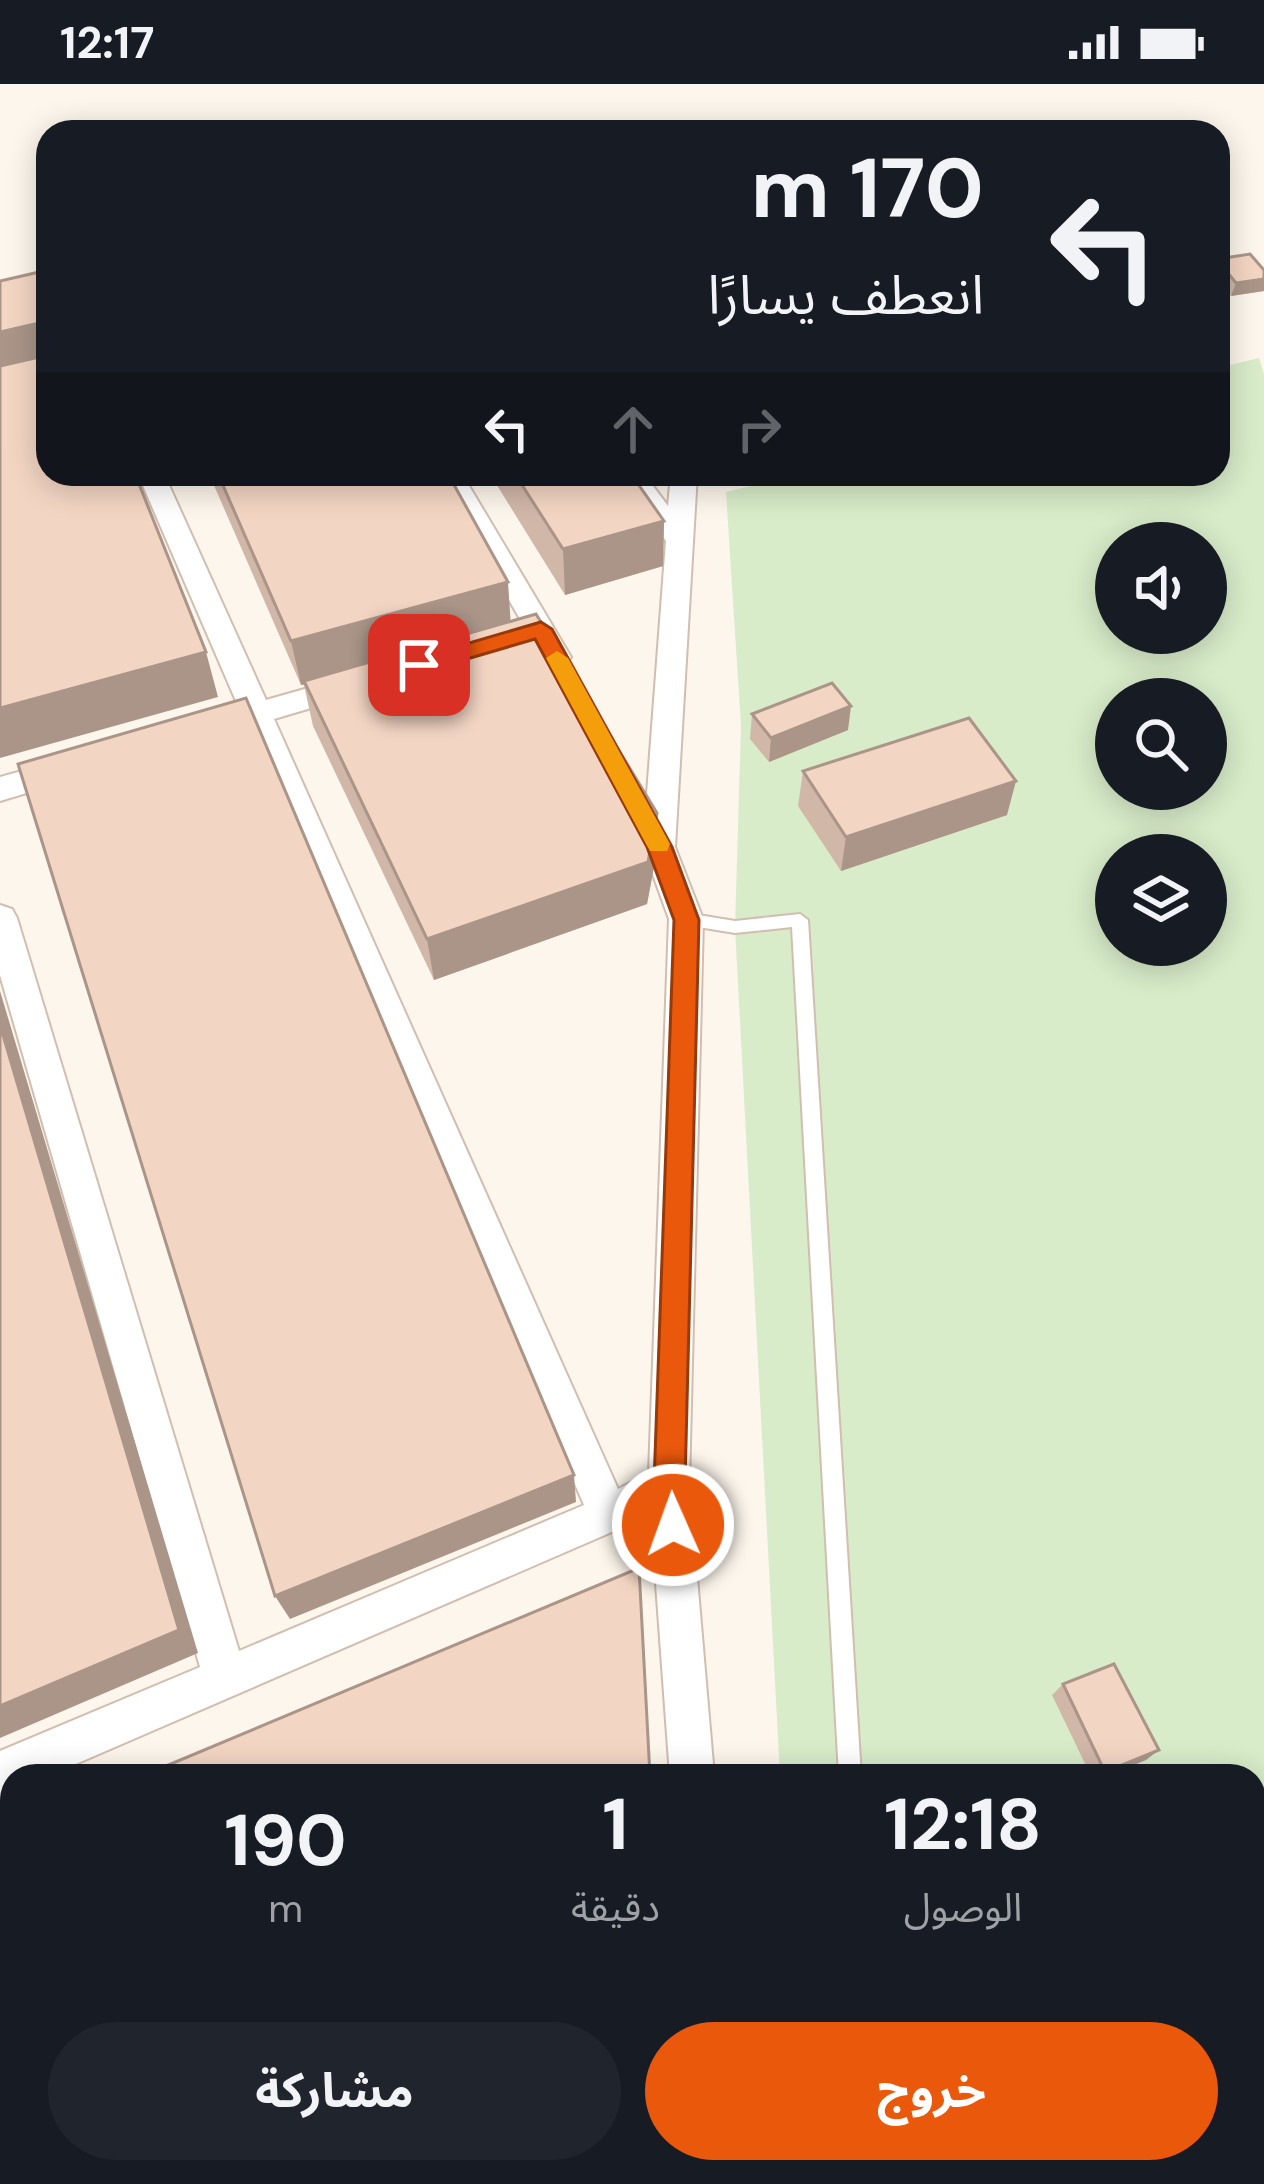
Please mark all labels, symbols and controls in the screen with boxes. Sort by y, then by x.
text: 12:17 [60,13,154,72]
text: 170 m [751,134,984,243]
icon: left [1026,168,1182,324]
text: انعطف يسارًا [707,260,984,331]
icon: left [474,396,540,462]
icon: ahead [600,396,666,462]
icon: right [726,396,792,462]
map controls [1095,522,1227,966]
button: sound [1095,522,1227,654]
pin [368,614,470,716]
icon: arrive [386,632,452,698]
button: search [1095,678,1227,810]
button: layers [1095,834,1227,966]
position arrow [610,1462,736,1588]
text: 1 [602,1778,629,1871]
text: 12:18 [884,1778,1042,1871]
text: 190 [224,1794,347,1887]
text: دقيقة [571,1882,660,1933]
text: الوصول [904,1882,1022,1933]
text: m [268,1883,303,1934]
button: مشاركة [48,2022,621,2160]
button: خروج [645,2022,1218,2160]

